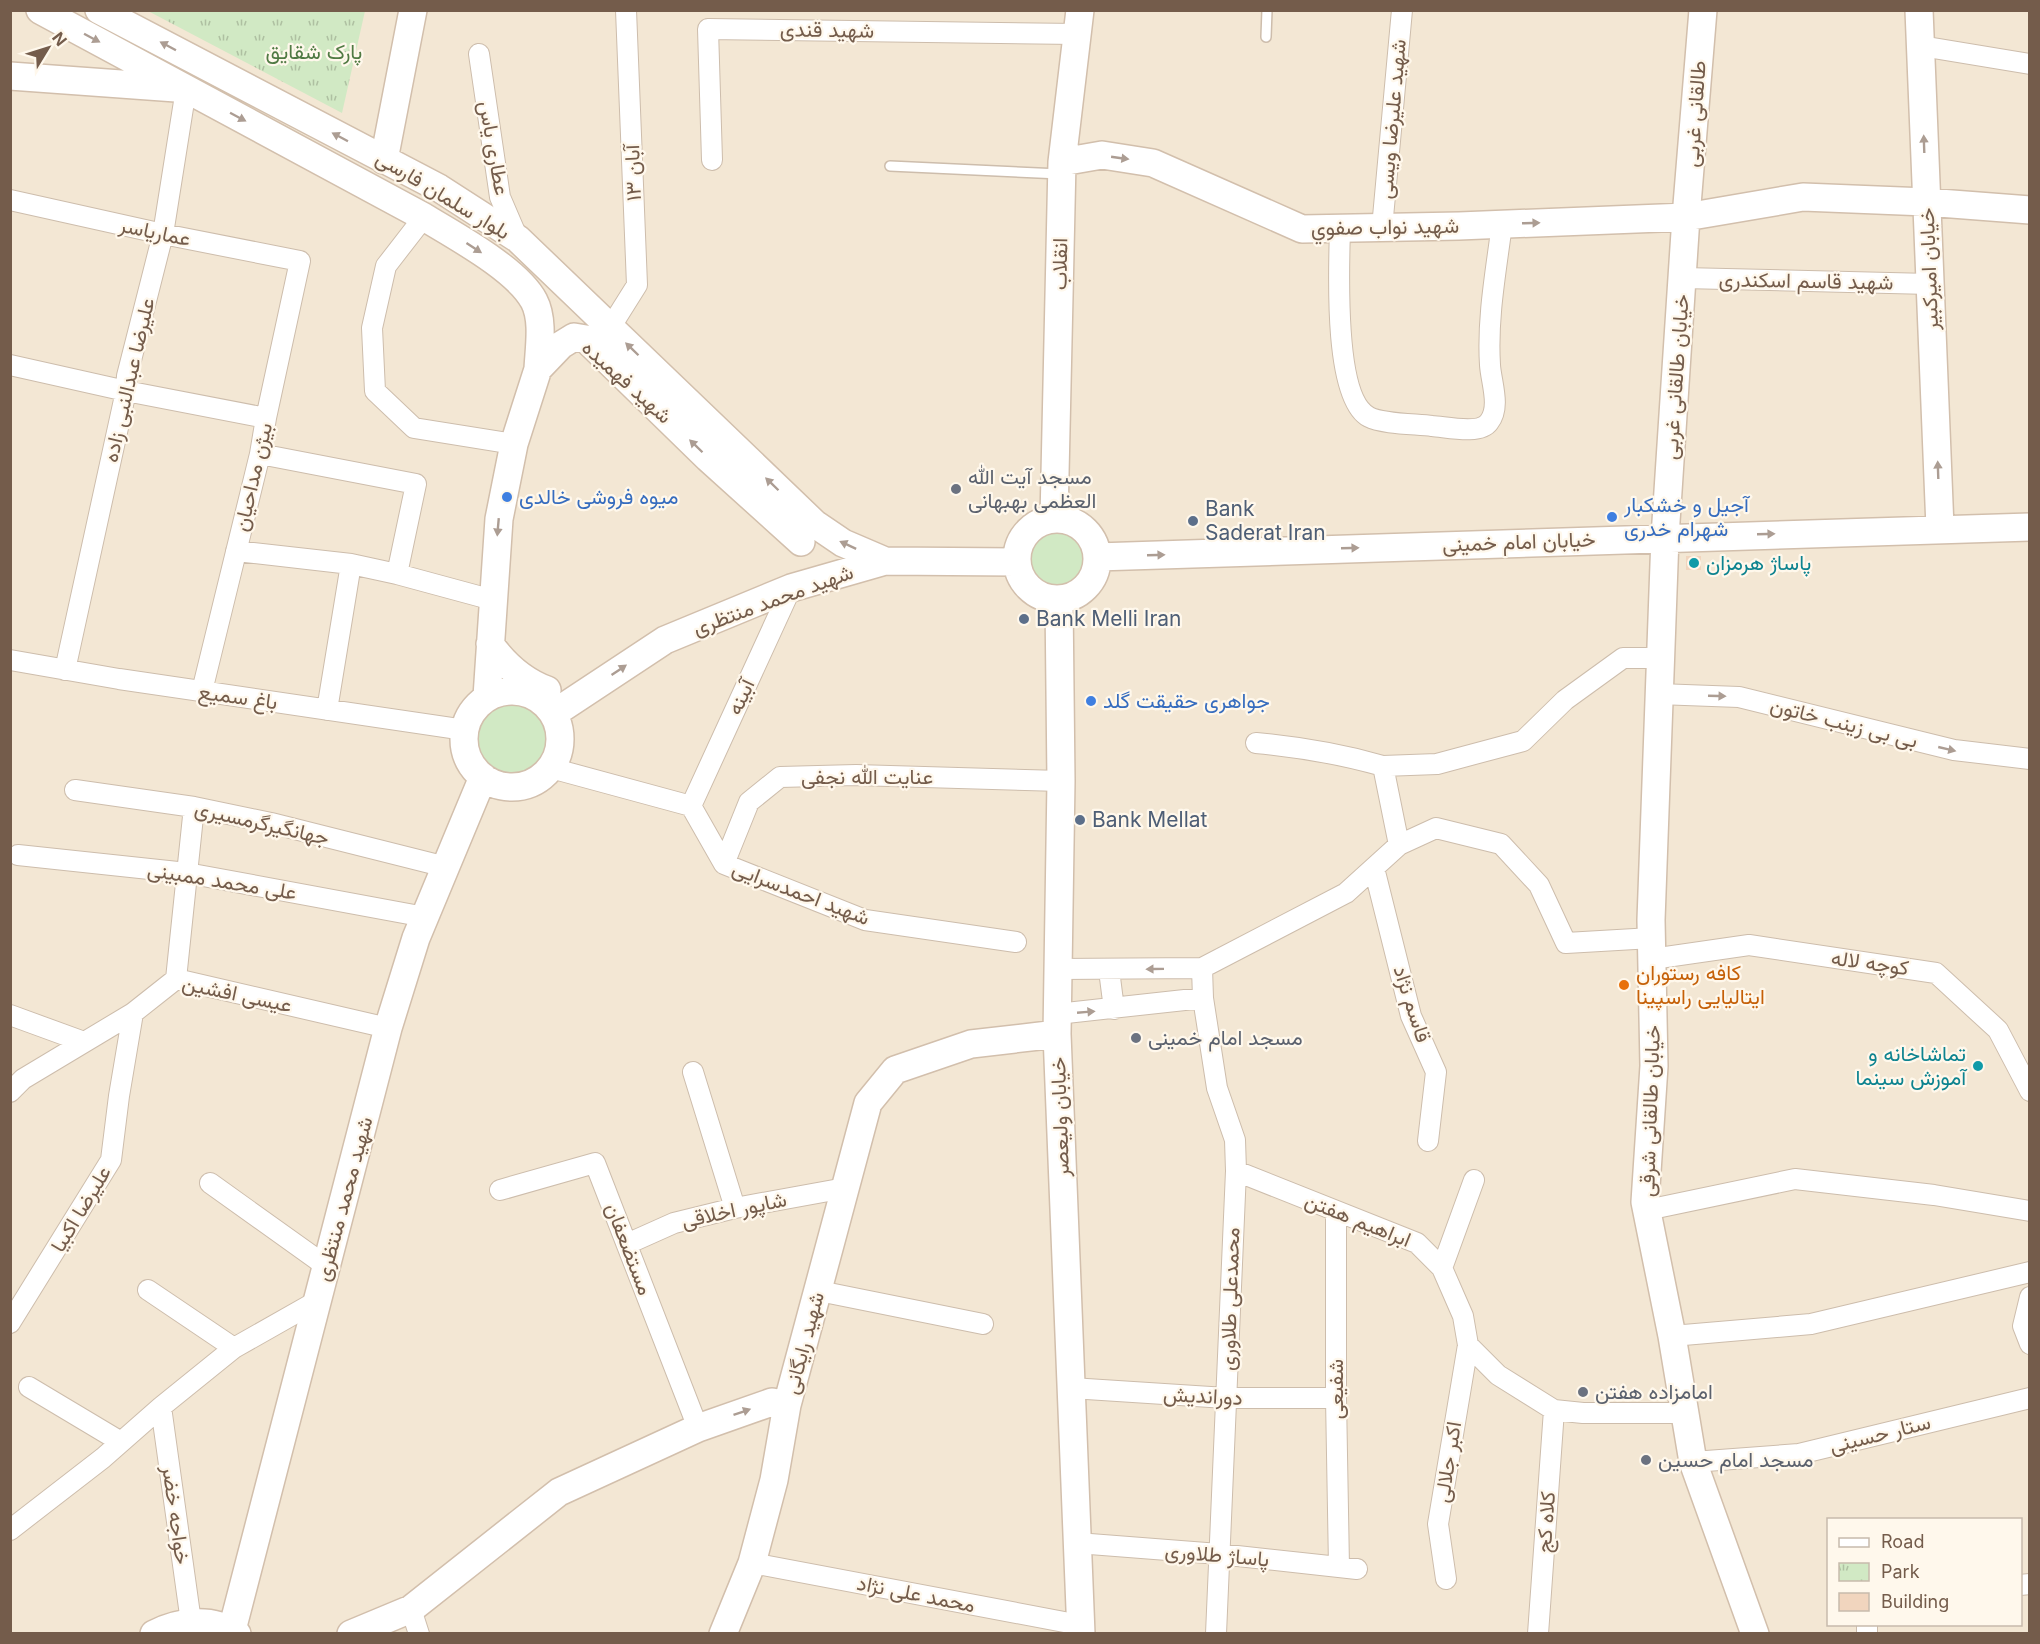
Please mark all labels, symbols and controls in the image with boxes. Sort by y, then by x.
street label: شهید قندی [780,16,874,44]
north arrow [18,18,78,78]
text: N [48,28,71,50]
one-way arrow [84,33,101,43]
street label: شهید علیرضا ویسی [1372,38,1412,200]
park label: پارک شقایق [266,39,362,66]
one-way arrow [159,42,176,51]
street label: طالقانی غربی [1678,60,1712,168]
street label: عطاری یاس [473,99,515,197]
one-way arrow [229,112,246,122]
one-way arrow [332,132,349,142]
one-way arrow [1920,134,1929,153]
street label: ۱۳ آبان [619,142,646,202]
street label: بلوار سلمان فارسی [371,145,515,245]
one-way arrow [1111,154,1130,163]
street label: خیابان امیرکبیر [1914,207,1944,332]
street label: عماریاسر [116,212,193,252]
street label: شهید نواب صفوي [1311,213,1459,245]
one-way arrow [1522,219,1541,228]
street label: انقلاب [1047,238,1072,290]
one-way arrow [466,242,482,253]
street label: شهید قاسم اسکندری [1718,266,1894,297]
street label: خیابان طالقانی غربی [1657,293,1695,461]
street label: علیرضا عبدالنبی زاده [97,295,161,465]
street label: شهید فهمیده [577,335,677,429]
one-way arrow [624,342,639,356]
street label: بیژن مداحیان [228,420,278,534]
one-way arrow [690,439,704,453]
one-way arrow [1933,460,1942,479]
place label: مسجد آیت الله العظمی بهبهانی [968,464,1097,514]
one-way arrow [766,477,780,491]
marker: مسجد آیت الله العظمی بهبهانی [949,482,963,496]
place label: میوه فروشی خالدی [519,484,678,510]
marker: میوه فروشی خالدی [500,490,514,504]
place label: آجیل و خشکبار شهرام خدری [1623,492,1751,543]
place label: Bank Saderat Iran [1205,496,1326,545]
marker: آجیل و خشکبار شهرام خدری [1605,510,1619,524]
marker: Bank Saderat Iran [1186,514,1200,528]
one-way arrow [493,518,503,537]
street label: خیابان امام خمینی [1442,526,1596,559]
one-way arrow [1756,529,1775,539]
one-way arrow [840,540,857,549]
one-way arrow [1341,544,1360,553]
one-way arrow [1146,550,1165,559]
place label: پاساژ هرمزان [1706,550,1811,577]
marker: پاساژ هرمزان [1687,556,1701,570]
street label: شهید محمد منتظری [689,559,857,641]
place label: Bank Melli Iran [1036,606,1182,631]
marker: Bank Melli Iran [1017,612,1031,626]
one-way arrow [611,665,628,676]
street label: آبینه [721,673,761,719]
street label: باغ سمیع [197,679,279,716]
place label: جواهری حقیقت گلد [1103,688,1270,714]
one-way arrow [1707,691,1726,701]
street label: بی بی زینب خاتون [1768,692,1920,754]
marker: جواهری حقیقت گلد [1084,694,1098,708]
one-way arrow [1938,744,1957,754]
street label: عنایت الله نجفی [801,764,933,789]
street label: جهانگیرگرمسیری [192,795,332,851]
place label: Bank Mellat [1092,807,1208,832]
marker: Bank Mellat [1073,813,1087,827]
street label: شهید احمدسرایی [729,855,873,931]
street label: علی محمد ممبینی [146,856,298,905]
street label: کوچه لاله [1829,945,1911,982]
place label: کافه رستوران ایتالیایی راسپینا [1636,960,1765,1011]
street label: قاسم نژاد [1386,962,1437,1046]
one-way arrow [1146,964,1165,974]
street label: عیسی افشین [180,970,294,1017]
marker: کافه رستوران ایتالیایی راسپینا [1617,978,1631,992]
one-way arrow [1076,1007,1095,1017]
place label: مسجد امام خمینی [1148,1025,1303,1052]
street label: خیابان طالقانی شرقی [1634,1025,1666,1197]
marker: مسجد امام خمینی [1129,1031,1143,1045]
place label: تماشاخانه و آموزش سینما [1856,1041,1968,1091]
street label: خیابان ولیعصر [1045,1056,1075,1179]
marker: تماشاخانه و آموزش سینما [1971,1059,1985,1073]
street label: شهید محمد منتظری [310,1114,378,1284]
street label: علیرضا اکبیا [45,1161,117,1257]
street label: شاپور اخلاقی [679,1186,789,1235]
street label: ابراهیم هفتن [1301,1187,1415,1254]
street label: مستضعفان [600,1199,658,1298]
street label: محمدعلی طلاوری [1215,1227,1245,1371]
street label: شهید رایگانی [778,1289,830,1397]
street label: شفیعی [1323,1359,1348,1419]
place label: امامزاده هفتن [1595,1379,1713,1405]
street label: دوراندیش [1163,1381,1243,1411]
marker: امامزاده هفتن [1576,1385,1590,1399]
one-way arrow [733,1406,751,1416]
street label: ستار حسینی [1827,1409,1933,1459]
street label: اکبر جلالی [1429,1420,1467,1504]
place label: مسجد امام حسین [1658,1447,1814,1474]
marker: مسجد امام حسین [1639,1453,1653,1467]
street label: خواجه خضر [156,1463,196,1566]
street label: کلاه کج [1531,1490,1562,1554]
legend [1827,1518,2022,1626]
text: Road [1881,1531,1924,1552]
street label: پاساژ طلاوری [1164,1537,1270,1574]
text: Park [1881,1561,1920,1582]
street label: محمد علی نژاد [855,1570,977,1618]
text: Building [1881,1591,1949,1612]

